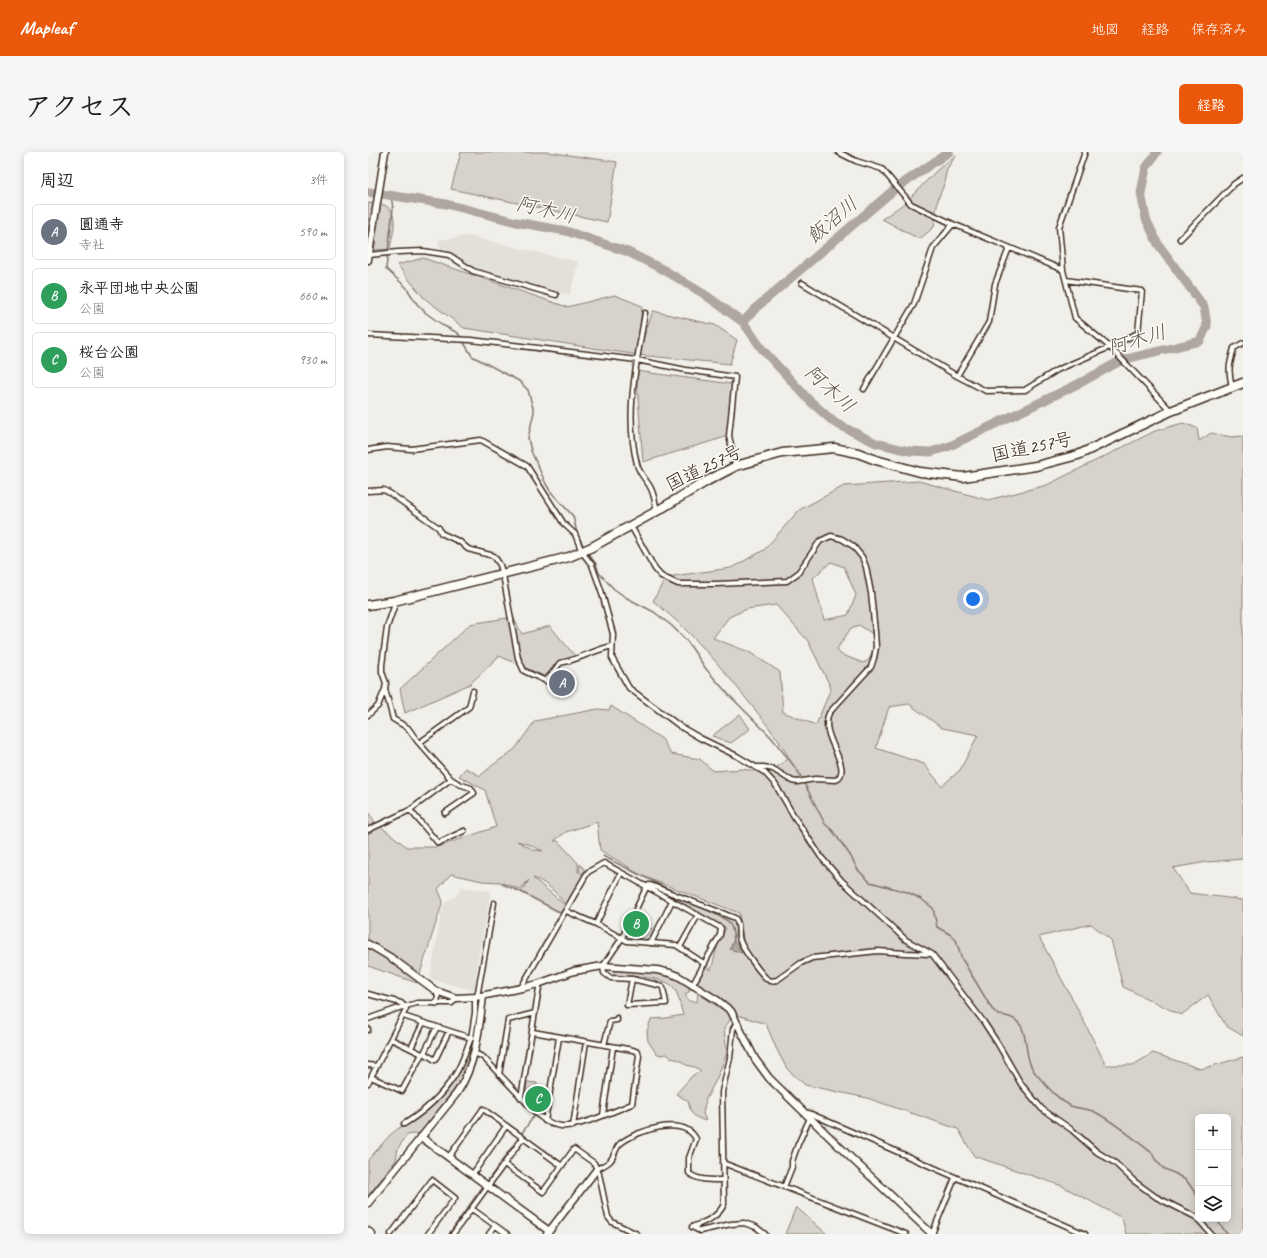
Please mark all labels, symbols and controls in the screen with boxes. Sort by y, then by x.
text: Mapleaf [20,16,73,40]
text: 地図 [1091,21,1119,38]
text: 経路 [1141,21,1169,38]
text: 保存済み [1191,21,1247,38]
button: 経路 [1179,84,1243,124]
text: アクセス [24,89,134,124]
text: 周辺 [40,170,74,191]
text: 3件 [309,172,328,188]
water label: 阿木川 [514,191,578,229]
water label: 飯沼川 [801,191,863,249]
text: 圓通寺 [79,215,124,234]
text: A [51,224,57,240]
text: 590 m [299,224,327,240]
text: 寺社 [79,237,105,253]
text: 永平団地中央公園 [79,279,199,298]
text: B [51,288,57,304]
text: 660 m [299,288,327,304]
text: 公園 [79,301,105,317]
water label: 阿木川 [1105,319,1169,361]
text: 桜台公園 [79,343,139,362]
text: C [51,352,57,368]
text: 930 m [299,352,327,368]
water label: 阿木川 [799,360,861,418]
text: 公園 [79,365,105,381]
street label: 国道257号 [989,427,1075,467]
street label: 国道257号 [662,439,746,497]
your location [963,589,983,609]
pin: A [549,668,575,698]
pin: B [623,909,649,939]
pin: C [525,1084,551,1114]
map controls [1195,1114,1231,1222]
button: + [1195,1114,1231,1150]
button: − [1195,1150,1231,1186]
button: layers [1195,1186,1231,1222]

